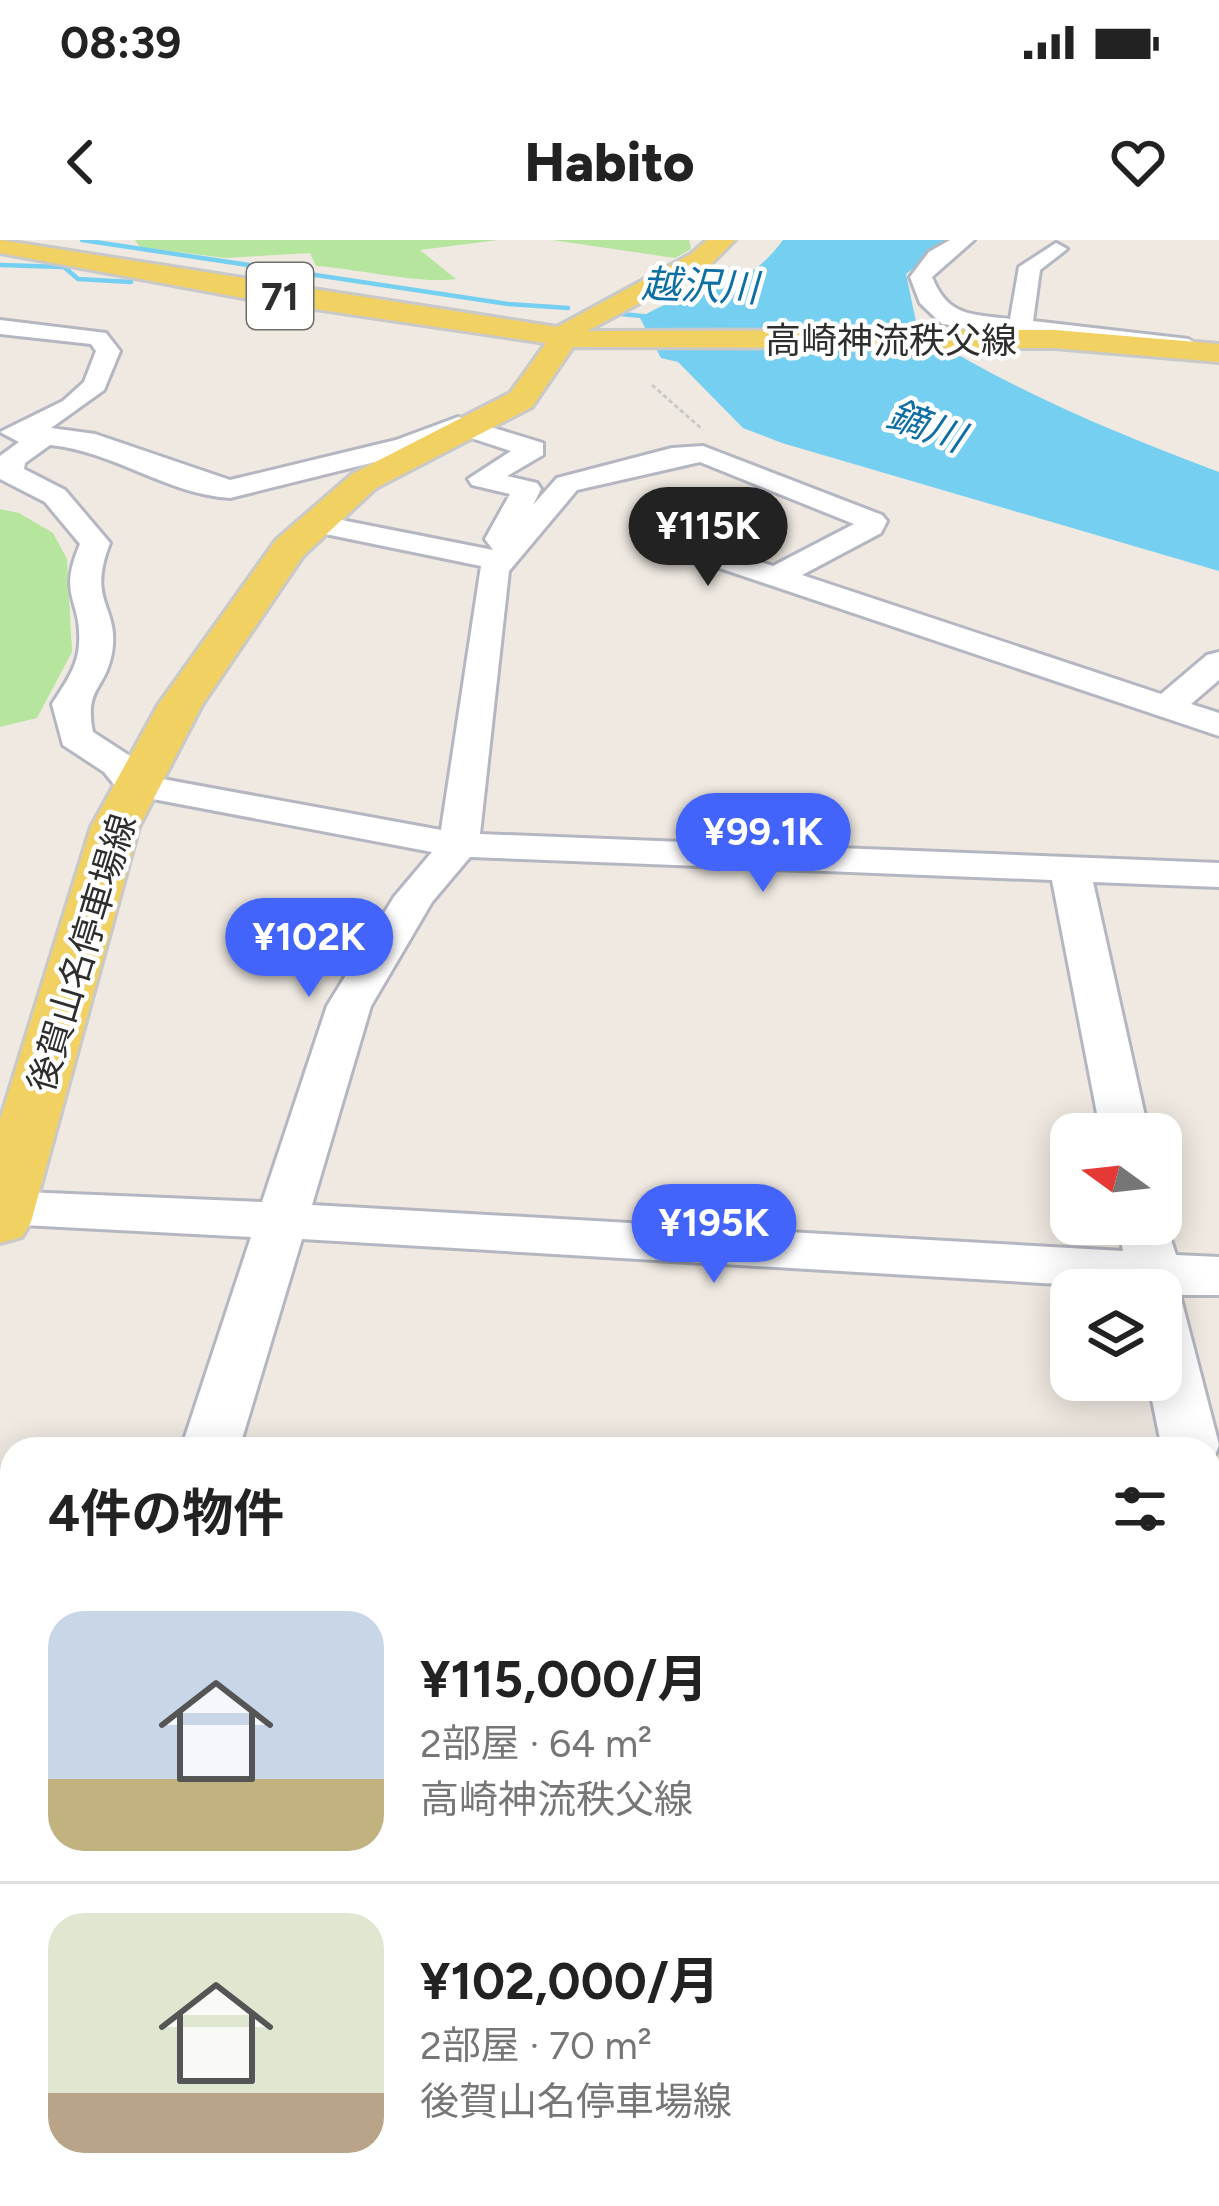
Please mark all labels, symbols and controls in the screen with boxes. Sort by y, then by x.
text: 08:39 [60,15,181,69]
icon: back [48,129,114,195]
icon: heart [1105,129,1171,195]
text: Habito [524,130,695,195]
water label: 越沢川 [641,260,763,312]
road number: 71 [247,263,313,329]
street label: 高崎神流秩父線 [765,319,1017,362]
water label: 鏑川 [881,391,974,463]
pin: ¥115K [624,487,792,589]
text: ¥115K [656,502,760,549]
pin: ¥99.1K [665,793,861,895]
text: ¥99.1K [703,808,823,855]
street label: 後賀山名停車場線 [19,809,145,1097]
pin: ¥102K [225,898,393,1000]
text: ¥102K [252,913,366,960]
north arrow [1050,1113,1182,1245]
map controls [1050,1113,1182,1401]
pin: ¥195K [630,1184,798,1286]
text: ¥195K [659,1199,769,1246]
button: layers [1050,1269,1182,1401]
icon: filters [1107,1476,1173,1542]
text: 4件の物件 [48,1483,284,1544]
text: ¥115,000/月 [420,1649,708,1710]
icon: home [144,1659,288,1803]
text: 2部屋 · 64 m² [420,1720,652,1767]
text: 高崎神流秩父線 [420,1776,693,1823]
text: ¥102,000/月 [420,1951,720,2012]
icon: home [144,1961,288,2105]
text: 2部屋 · 70 m² [420,2022,652,2069]
text: 後賀山名停車場線 [420,2078,732,2125]

